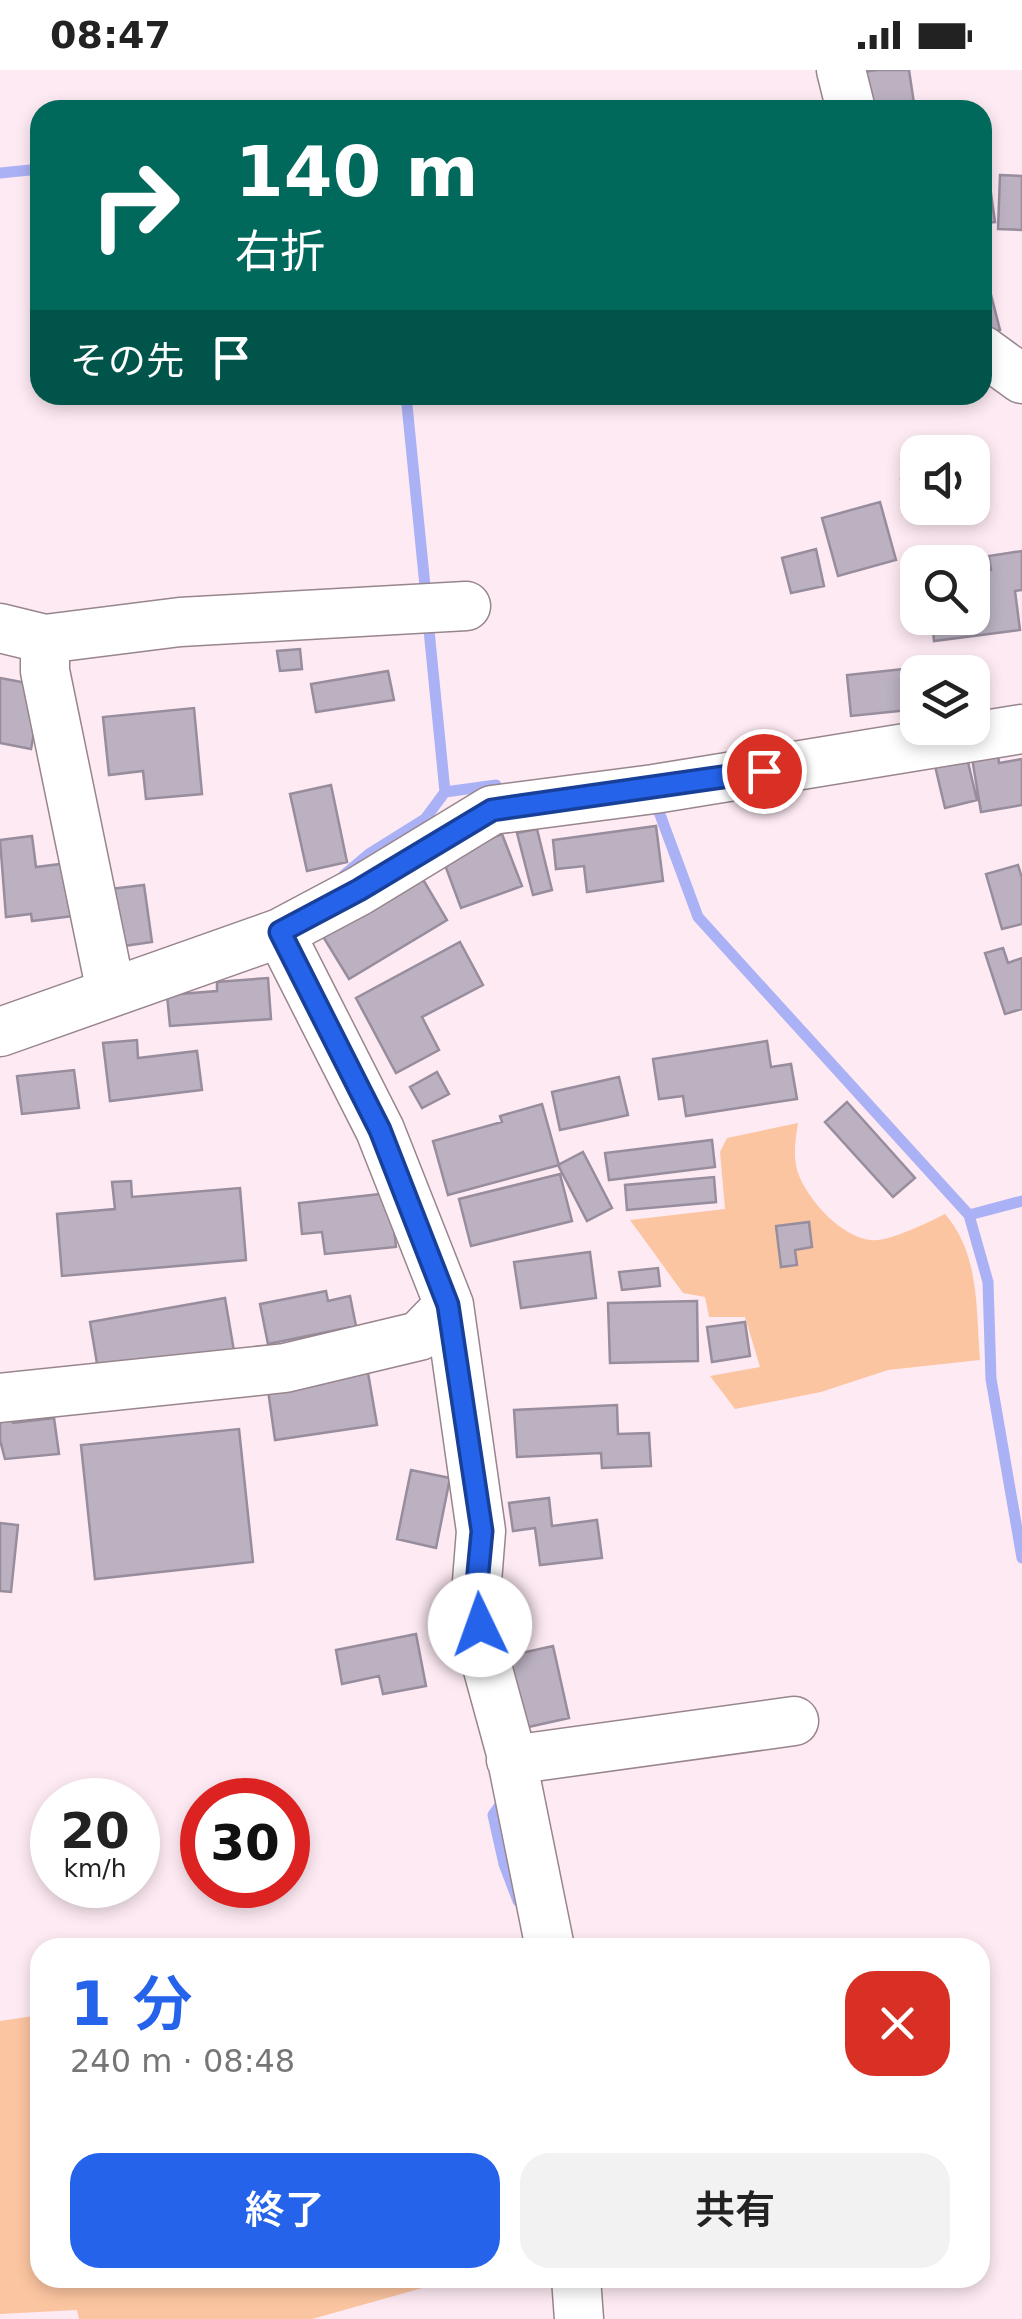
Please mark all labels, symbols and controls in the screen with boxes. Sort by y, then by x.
text: 08:47 [50,13,171,57]
text: 140 m [235,131,478,213]
icon: right [70,140,200,270]
text: 右折 [235,225,325,278]
icon: arrive [204,330,259,385]
text: その先 [70,339,184,383]
map controls [900,435,990,745]
button: sound [900,435,990,525]
button: search [900,545,990,635]
button: layers [900,655,990,745]
pin [722,729,807,814]
icon: arrive [737,744,792,799]
position arrow [428,1573,532,1677]
speed limit sign: 30 [180,1778,310,1908]
text: 20 [60,1802,130,1860]
text: km/h [63,1854,127,1883]
text: 1 分 [70,1969,193,2039]
button: close [845,1971,950,2076]
text: 240 m · 08:48 [70,2042,295,2080]
button: 終了 [70,2153,500,2268]
button: 共有 [520,2153,950,2268]

